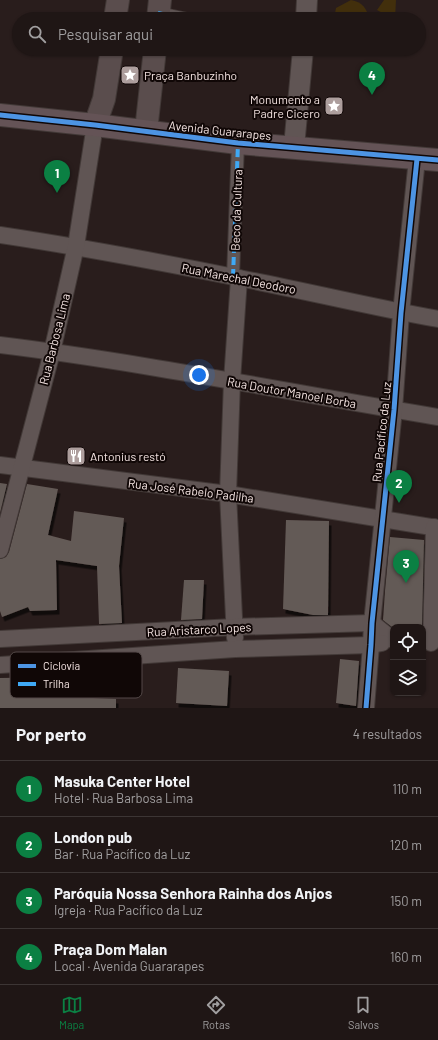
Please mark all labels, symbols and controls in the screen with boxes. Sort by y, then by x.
search box [12,12,426,56]
icon: search [26,23,48,45]
text: Pesquisar aqui [58,25,153,43]
pin: 4 [359,62,385,95]
place icon: Praça Banbuzinho [119,64,141,86]
place label: Praça Banbuzinho [144,68,237,82]
place label: Monumento a Padre Cicero [250,92,320,120]
place icon: Monumento a Padre Cicero [323,95,345,117]
street label: Avenida Guararapes [168,118,272,142]
pin: 1 [44,160,70,193]
street label: Beco da Cultura [228,169,244,251]
street label: Rua Marechal Deodoro [181,260,297,296]
street label: Rua Barbosa Lima [36,292,72,386]
your location [189,365,209,385]
street label: Rua Doutor Manoel Borba [227,374,357,410]
street label: Rua Pacífico da Luz [369,381,393,483]
restaurant icon: Antonius restó [65,445,87,467]
place label: Antonius restó [90,449,166,463]
pin: 2 [386,470,412,503]
street label: Rua José Rabelo Padilha [127,475,255,505]
pin: 3 [393,550,419,583]
street label: Rua Aristarco Lopes [146,619,252,639]
map controls [390,624,426,696]
button: locate [390,624,426,660]
legend [10,652,142,698]
text: Ciclovia [43,659,80,672]
button: layers [390,660,426,696]
text: Trilha [43,677,70,690]
text: Por perto [16,724,86,744]
text: 4 resultados [353,726,422,742]
text: Masuka Center Hotel [54,772,190,790]
text: 1 [27,781,31,797]
text: 110 m [392,781,422,797]
text: Hotel · Rua Barbosa Lima [54,790,193,806]
text: London pub [54,828,132,846]
text: 2 [25,837,33,853]
text: 120 m [390,837,422,853]
text: Bar · Rua Pacífico da Luz [54,846,190,862]
text: Paróquia Nossa Senhora Rainha dos Anjos [54,884,332,902]
text: 3 [25,893,33,909]
text: 150 m [390,893,422,909]
text: Igreja · Rua Pacífico da Luz [54,902,203,918]
text: Praça Dom Malan [54,940,167,958]
text: 4 [25,949,33,965]
text: 160 m [390,949,422,965]
text: Local · Avenida Guararapes [54,958,204,974]
tab: Mapa [59,994,84,1031]
tab: Rotas [202,994,230,1031]
tab: Salvos [348,994,379,1031]

